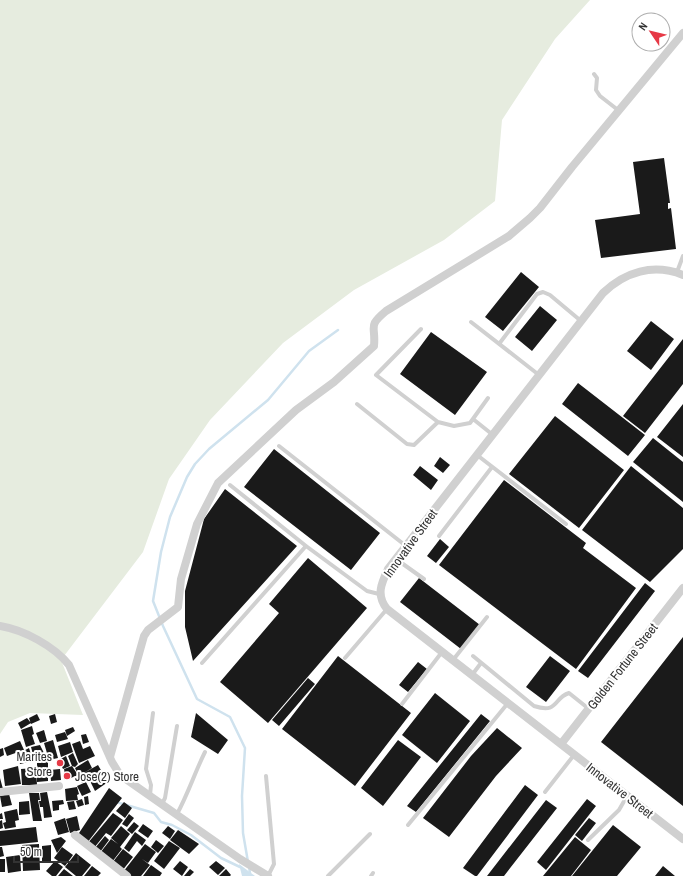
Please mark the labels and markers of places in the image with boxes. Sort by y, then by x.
place label: Marites Store [16,748,52,780]
marker: Marites Store [55,758,65,768]
place label: Jose(2) Store [75,768,139,785]
marker: Jose(2) Store [62,771,72,781]

